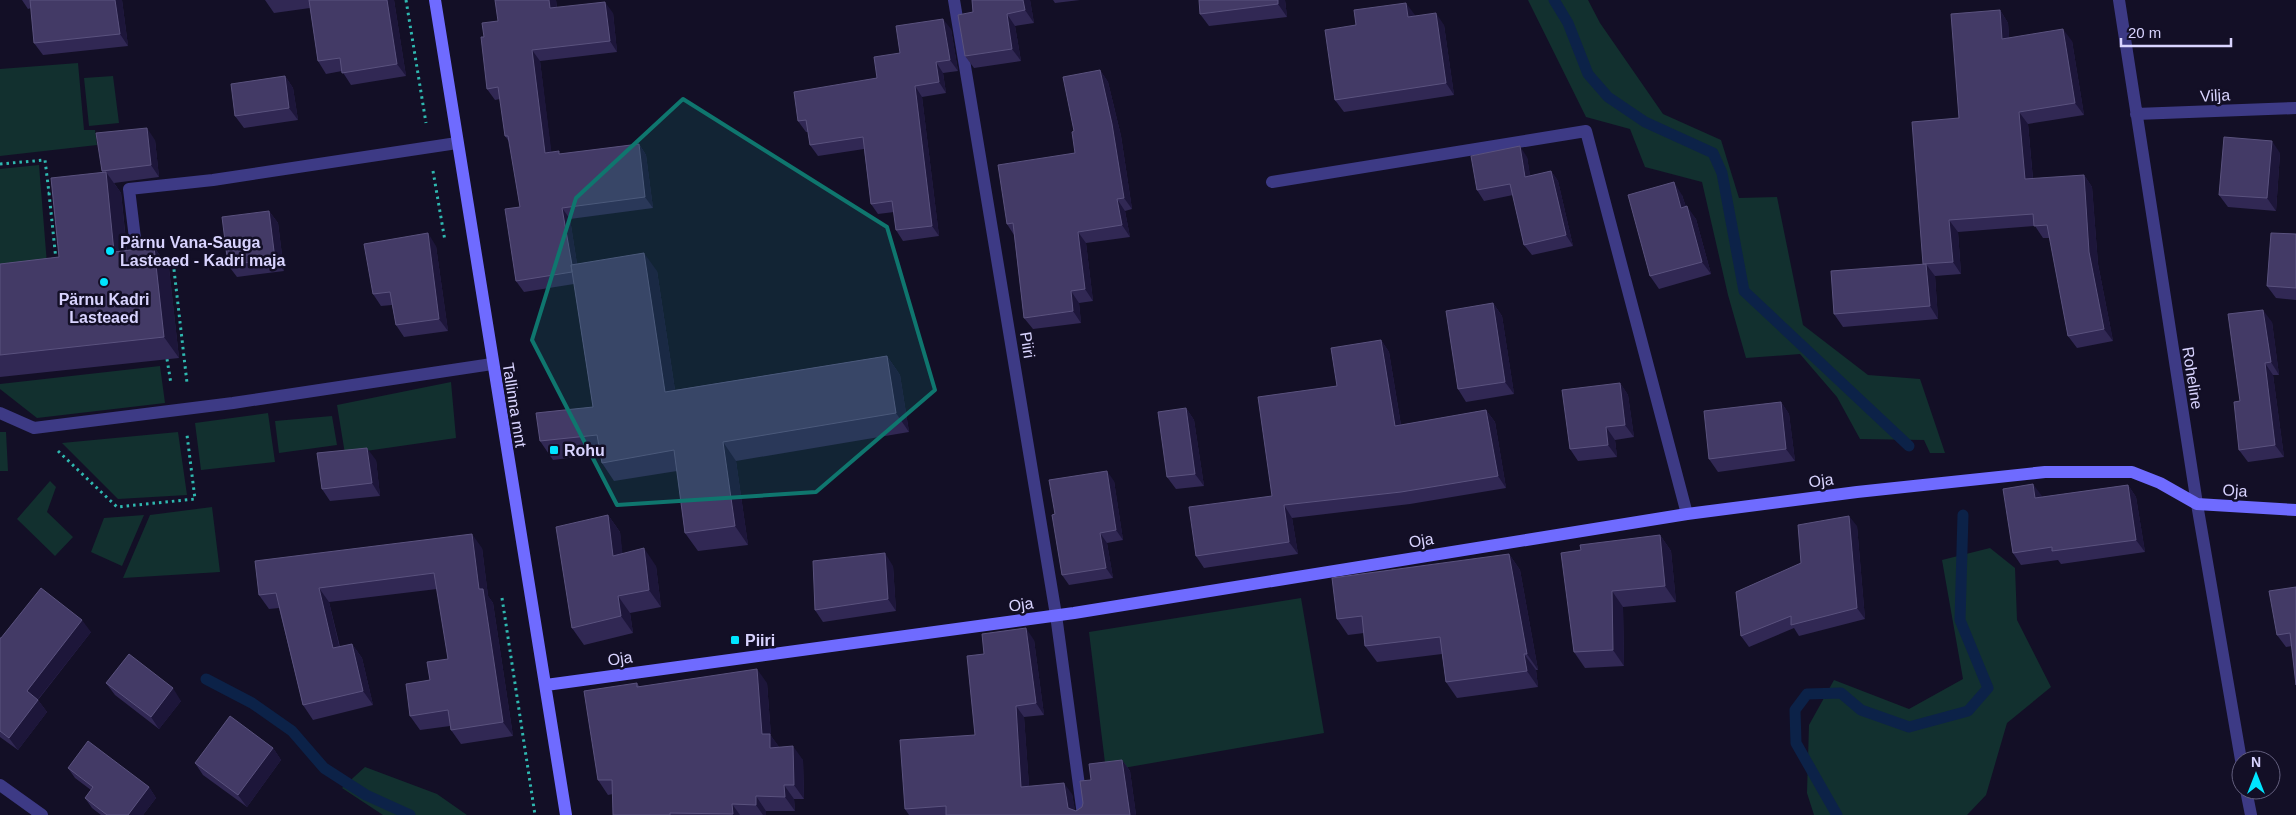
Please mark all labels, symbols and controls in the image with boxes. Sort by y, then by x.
scale bar [2121,15,2231,47]
text: 20 m [2128,24,2161,41]
street label: Vilja [2200,86,2231,105]
place label: Pärnu Vana-Sauga Lasteaed - Kadri maja [120,234,286,269]
marker: Pärnu Vana-Sauga Lasteaed - Kadri maja [104,245,116,257]
marker: Pärnu Kadri Lasteaed [98,276,110,288]
place label: Pärnu Kadri Lasteaed [59,291,149,326]
street label: Piiri [1017,331,1038,360]
street label: Roheline [2179,346,2206,411]
street label: Tallinna mnt [499,362,530,449]
place label: Rohu [564,442,605,459]
marker: Rohu [548,444,560,456]
street label: Oja [1808,471,1835,490]
street label: Oja [2222,481,2248,500]
street label: Oja [1407,530,1435,551]
street label: Oja [1008,594,1035,615]
place label: Piiri [745,632,775,649]
marker: Piiri [729,634,741,646]
street label: Oja [607,648,634,669]
north arrow [2231,750,2281,800]
text: N [2251,754,2261,770]

